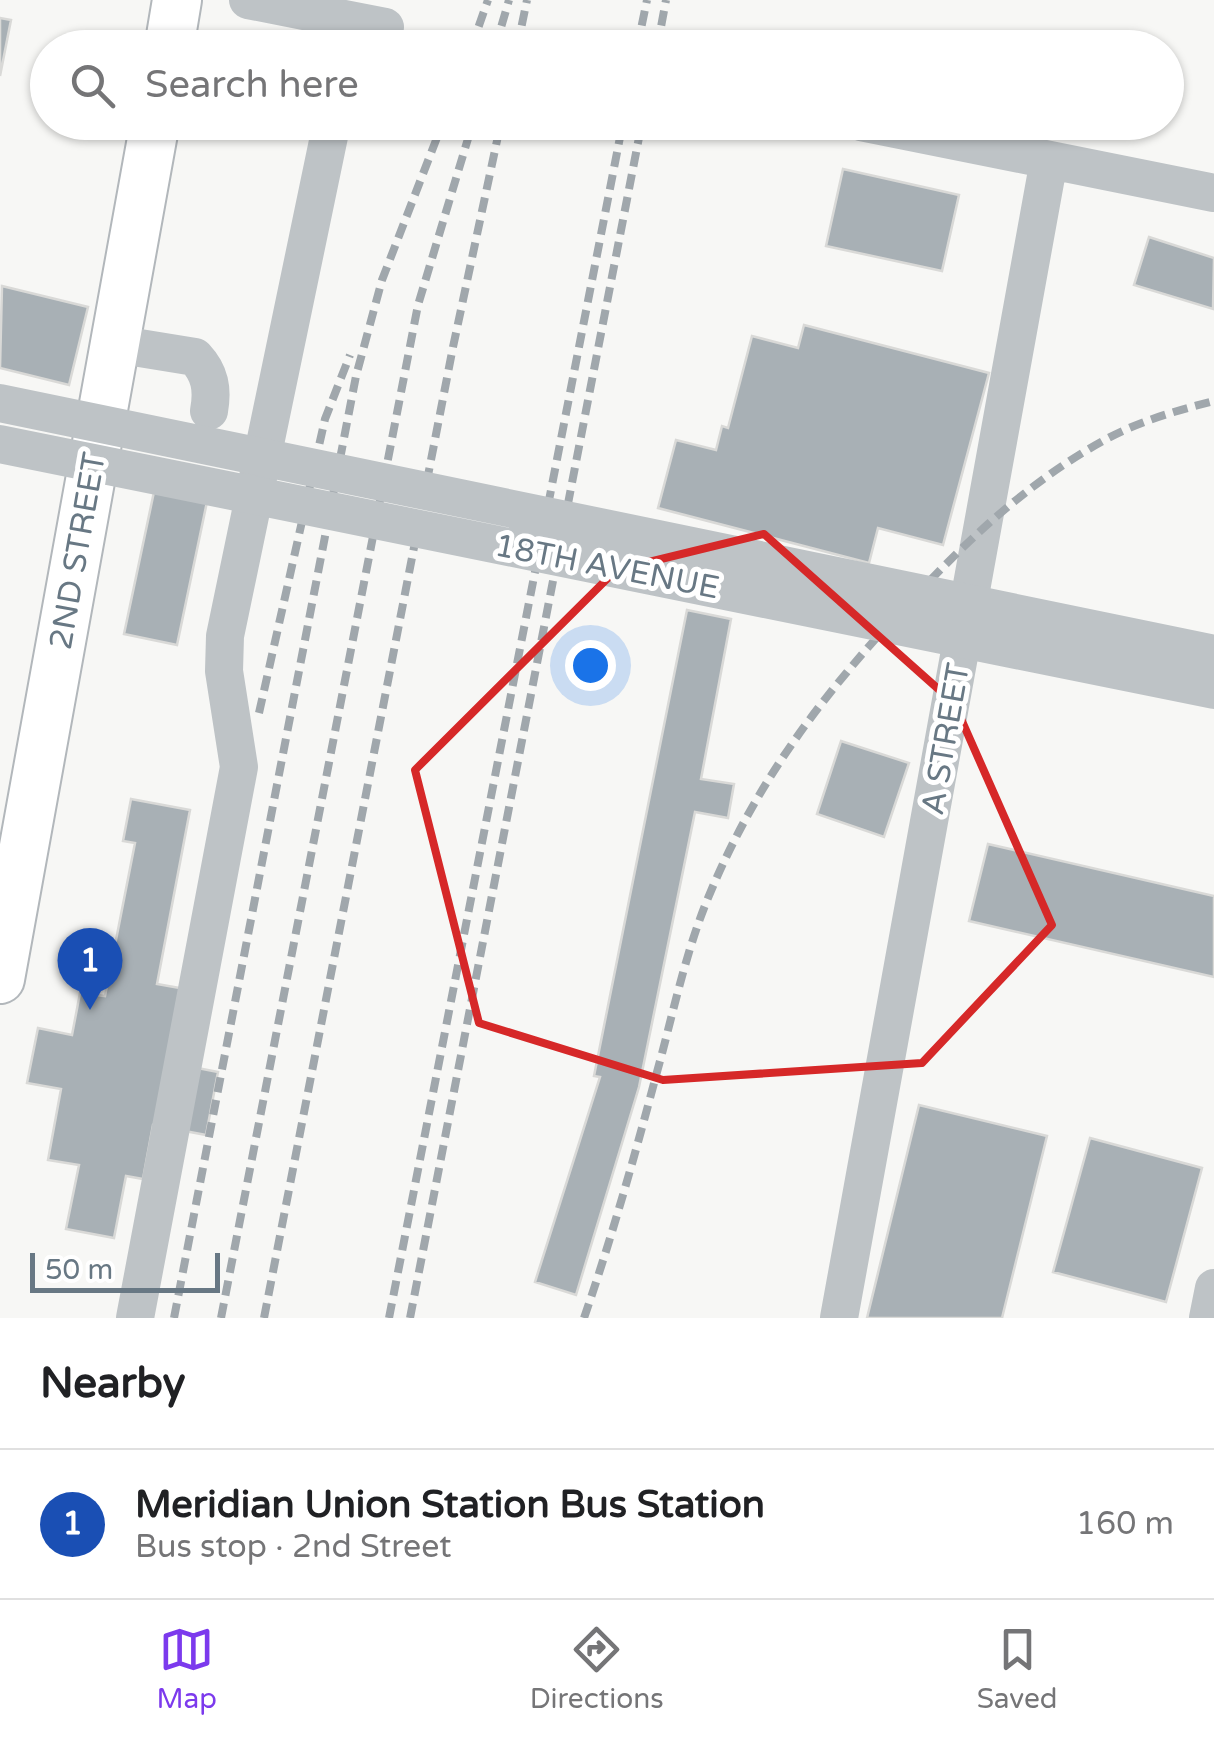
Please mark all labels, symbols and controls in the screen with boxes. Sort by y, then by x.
search box [30,30,1184,140]
icon: search [65,58,120,113]
text: Search here [145,62,359,108]
street label: 2ND STREET [42,449,114,652]
street label: 18TH AVENUE [492,527,722,607]
your location [565,640,616,691]
street label: A STREET [914,660,978,818]
pin: 1 [58,928,122,1010]
scale bar [30,1248,220,1292]
text: 50 m [45,1253,113,1287]
text: Nearby [40,1358,185,1409]
text: Meridian Union Station Bus Station [135,1482,765,1528]
text: 1 [62,1505,83,1543]
text: 160 m [1076,1505,1174,1543]
text: Bus stop · 2nd Street [135,1528,452,1566]
tab: Map [156,1622,217,1716]
tab: Directions [530,1622,664,1716]
tab: Saved [977,1622,1058,1716]

